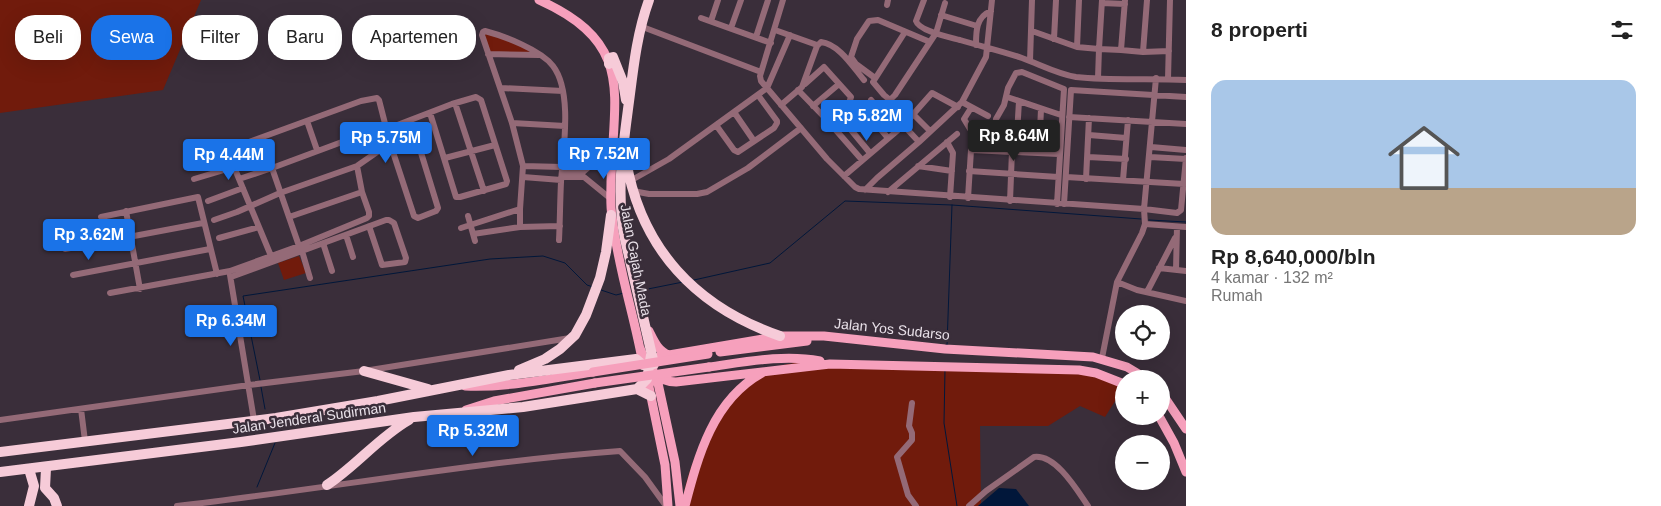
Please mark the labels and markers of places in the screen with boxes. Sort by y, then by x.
pin: Rp 5.82M [815,100,919,142]
pin: Rp 8.64M [962,120,1066,162]
pin: Rp 5.75M [334,121,438,164]
pin: Rp 4.44M [177,138,281,181]
pin: Rp 7.52M [552,138,656,180]
pin: Rp 3.62M [37,218,141,261]
pin: Rp 6.34M [179,304,283,347]
pin: Rp 5.32M [421,414,525,457]

